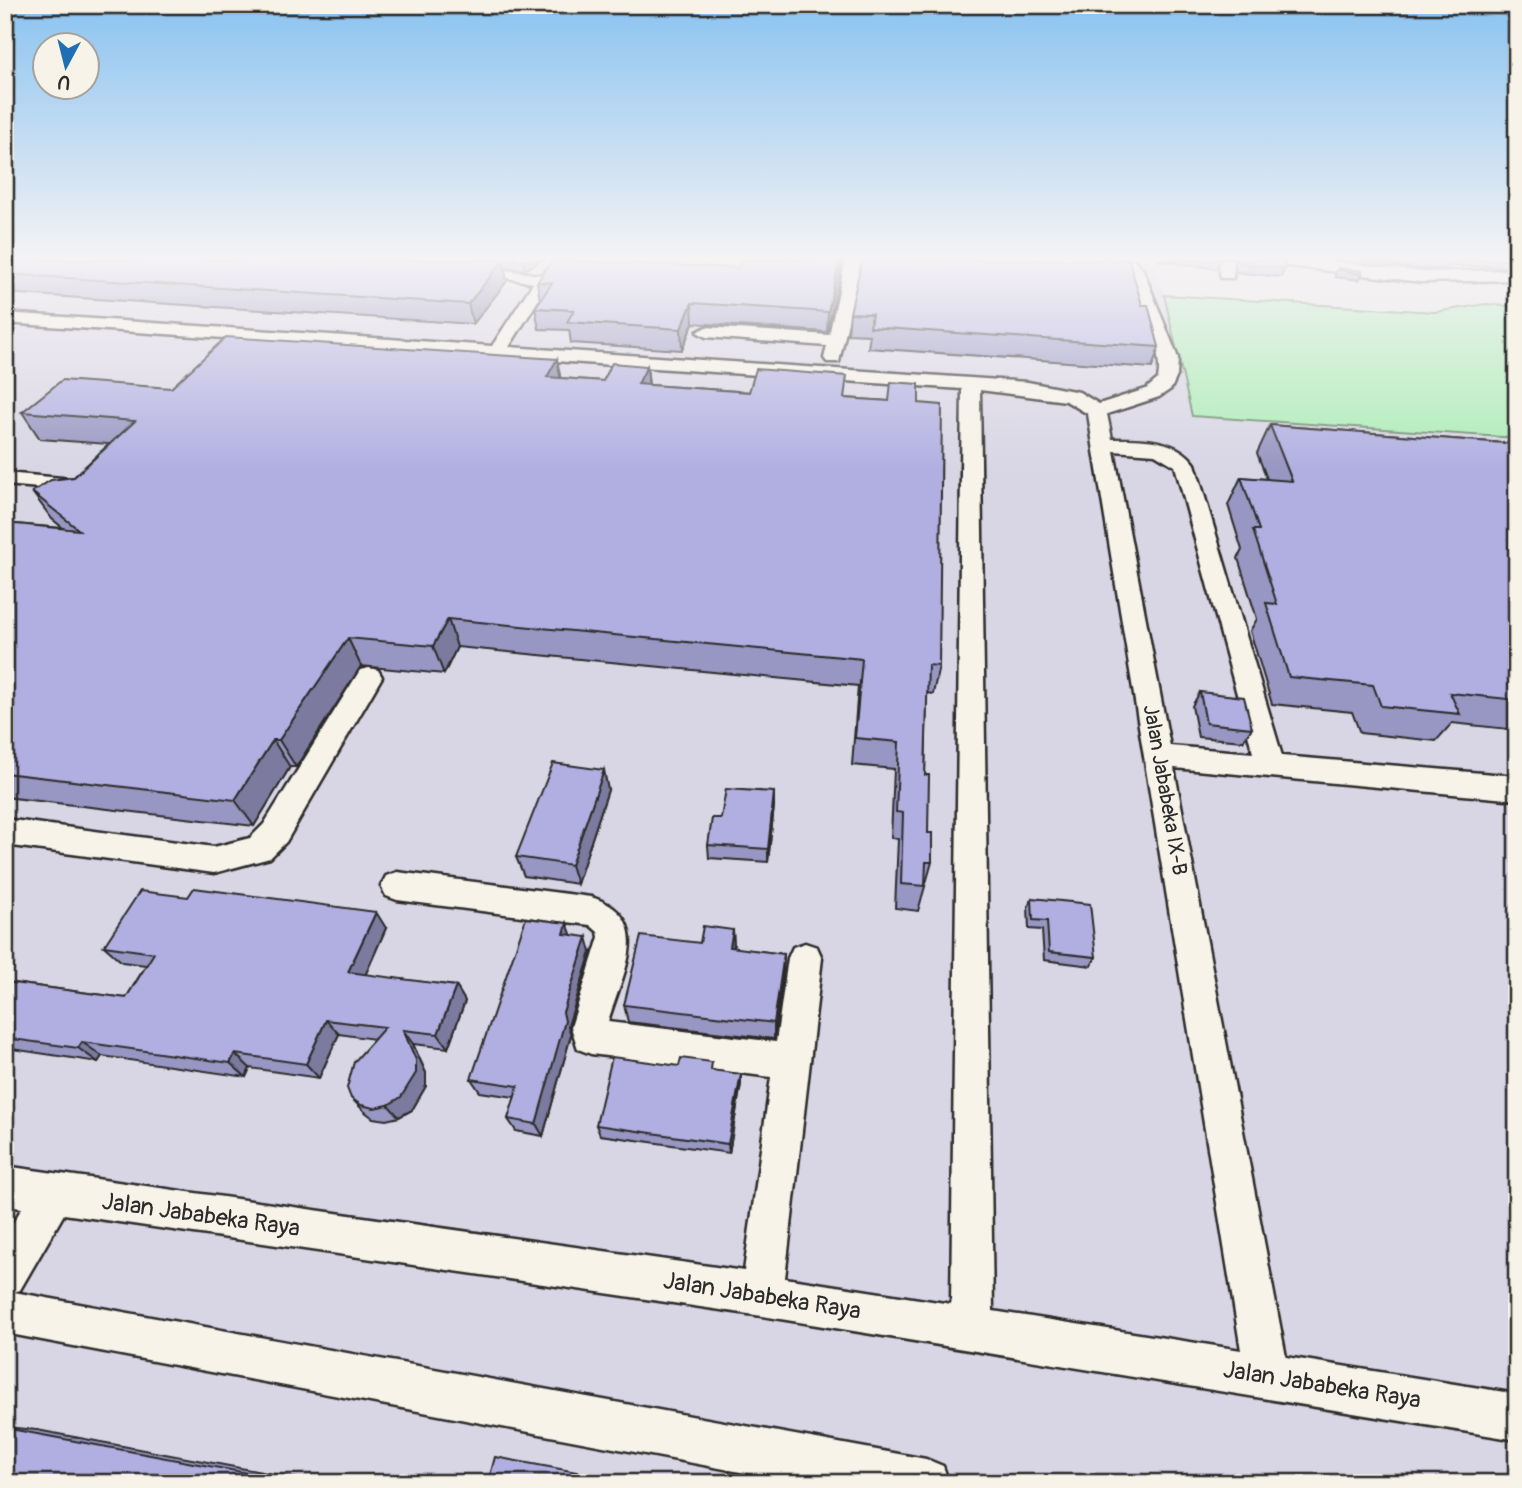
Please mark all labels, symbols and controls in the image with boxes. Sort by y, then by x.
north arrow [32,32,102,102]
text: U [56,69,72,95]
street label: Jalan Jababeka IX-B [1137,703,1193,877]
street label: Jalan Jababeka Raya [100,1187,302,1243]
street label: Jalan Jababeka Raya [661,1266,863,1326]
street label: Jalan Jababeka Raya [1221,1355,1423,1415]

